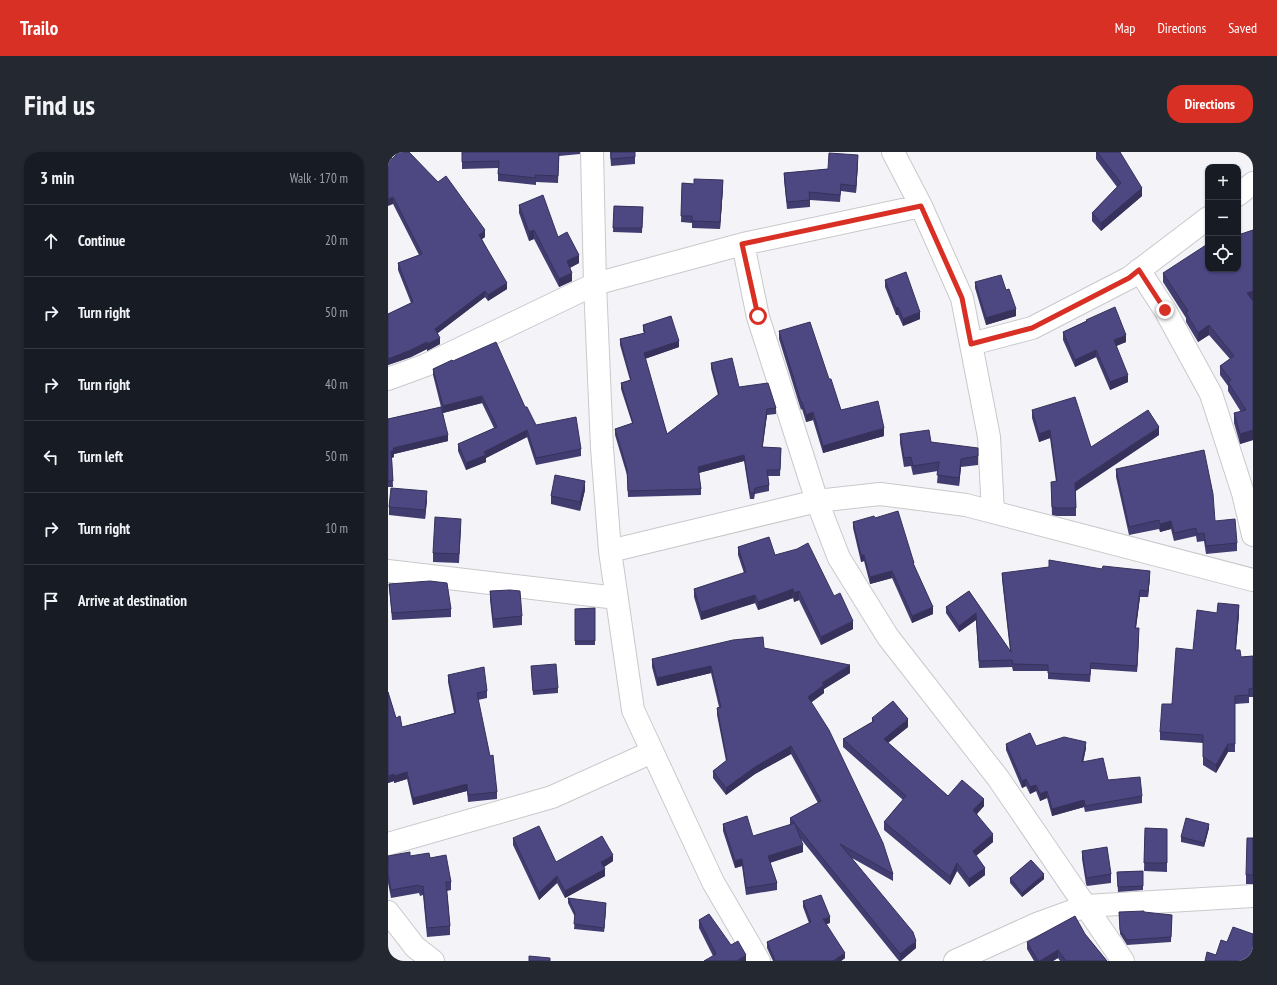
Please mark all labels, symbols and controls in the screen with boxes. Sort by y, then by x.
text: Trailo [20,16,58,40]
text: Map [1115,19,1135,37]
text: Directions [1157,19,1206,37]
text: Saved [1228,19,1257,37]
button: Directions [1167,85,1253,123]
text: Find us [24,86,95,123]
map controls [1205,164,1241,272]
button: + [1205,164,1241,200]
text: 3 min [40,167,74,189]
text: Walk · 170 m [290,170,348,187]
button: − [1205,200,1241,236]
icon: ahead [40,230,62,252]
text: Continue [78,231,125,250]
text: 20 m [325,232,348,249]
button: locate [1205,236,1241,272]
route end [1156,301,1174,319]
icon: right [40,302,62,324]
text: Turn right [78,303,130,322]
text: 50 m [325,304,348,321]
route start [749,307,767,325]
icon: right [40,374,62,396]
text: Turn right [78,375,130,394]
text: 40 m [325,376,348,393]
icon: left [40,446,62,468]
text: Turn left [78,447,123,466]
text: 50 m [325,448,348,465]
icon: right [40,518,62,540]
text: Turn right [78,519,130,538]
text: 10 m [325,520,348,537]
icon: arrive [40,590,62,612]
text: Arrive at destination [78,591,187,610]

